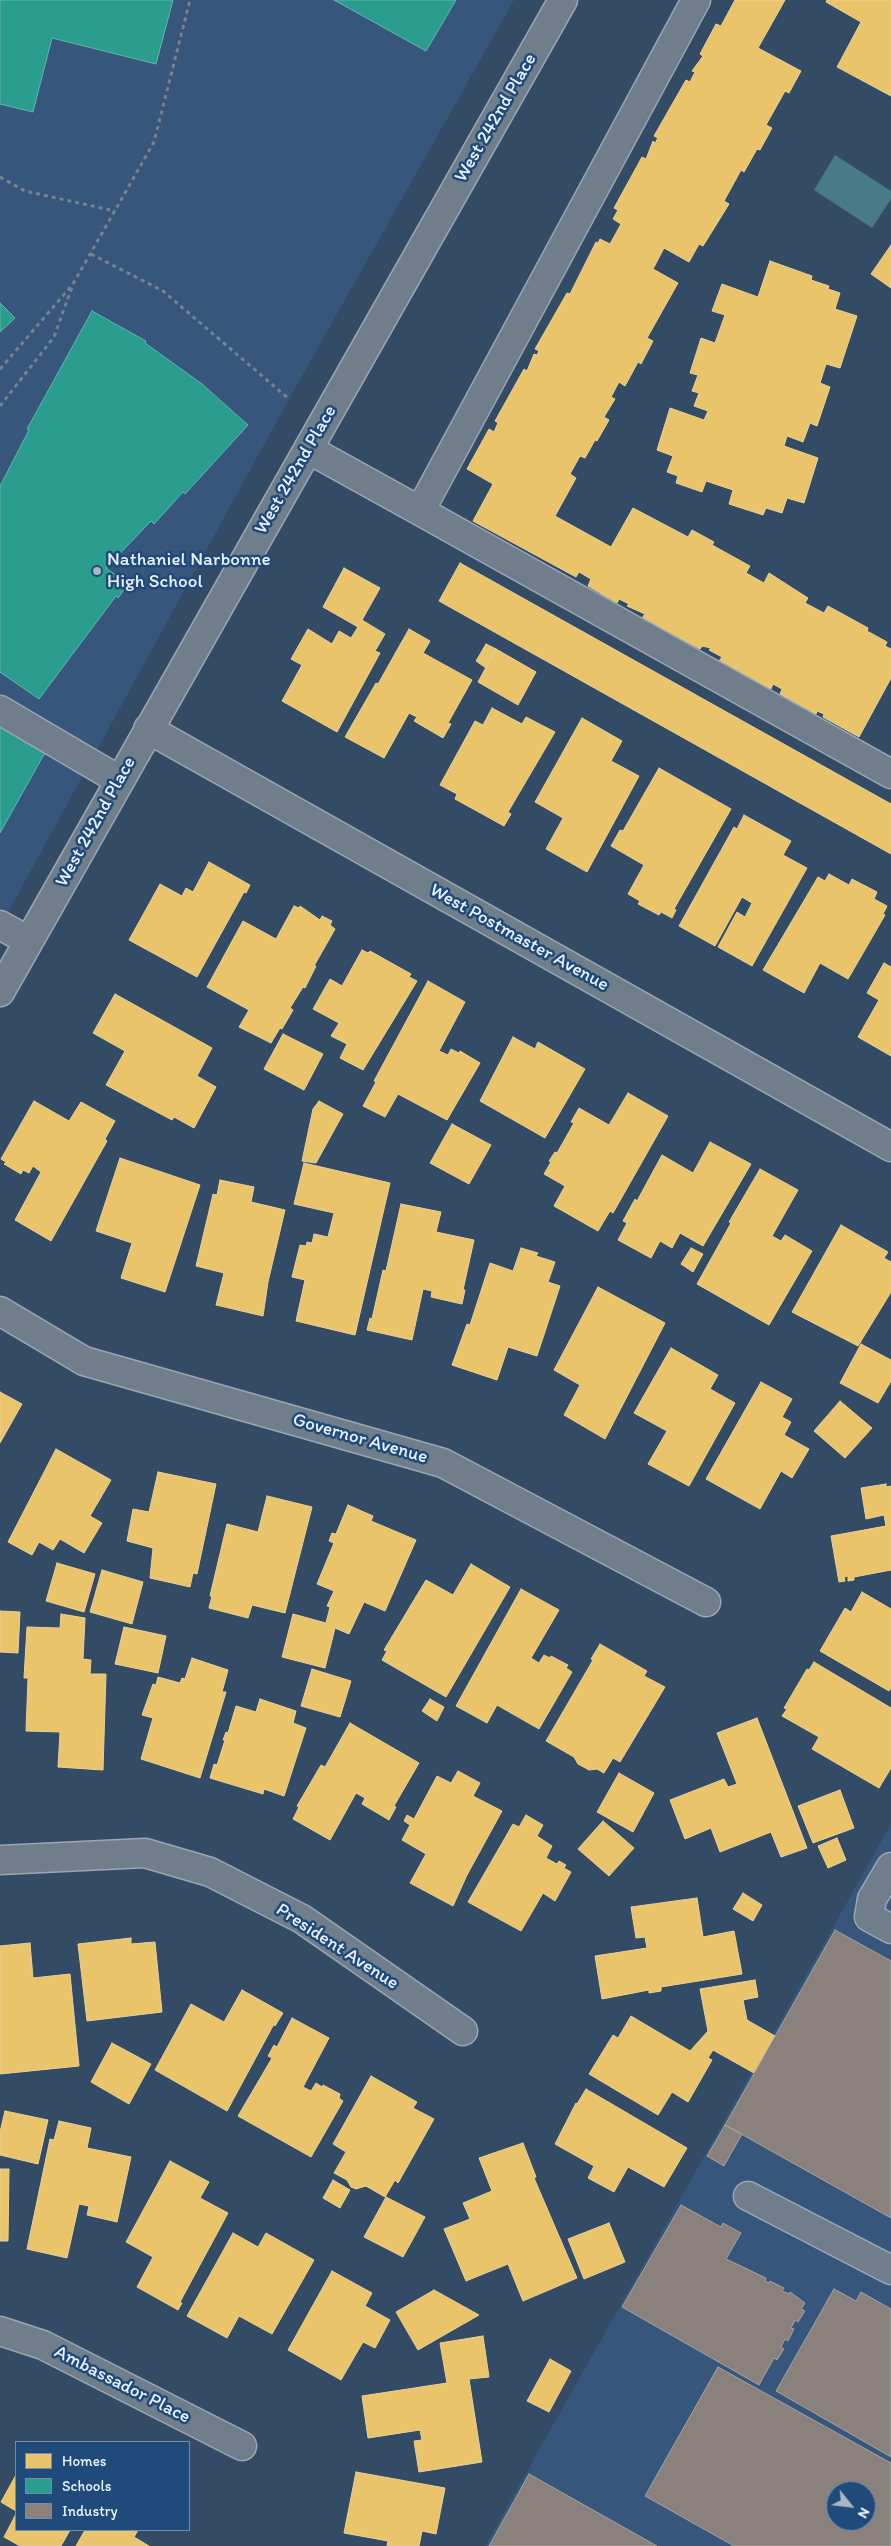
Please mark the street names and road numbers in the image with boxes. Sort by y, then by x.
street label: West 242nd Place [450,50,542,186]
street label: West 242nd Place [250,402,342,538]
street label: West 242nd Place [51,753,141,891]
street label: West Postmaster Avenue [425,879,613,997]
street label: Governor Avenue [290,1409,430,1469]
street label: President Avenue [271,1899,403,1995]
street label: Ambassador Place [50,2341,194,2429]

